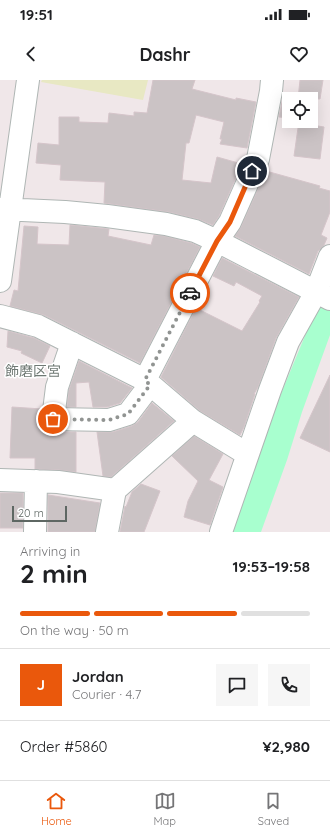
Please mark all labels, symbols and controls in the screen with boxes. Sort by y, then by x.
text: 19:51 [20,5,53,24]
icon: back [20,43,42,65]
text: Dashr [139,43,191,66]
icon: heart [288,43,310,65]
map controls [282,92,318,128]
button: locate [282,92,318,128]
pin [235,154,269,188]
icon: home [241,160,263,182]
courier [170,273,210,313]
icon: car [179,282,201,304]
district label: 飾磨区宮 [5,362,61,380]
pin [36,402,70,436]
icon: bag [42,408,64,430]
scale bar [12,504,67,523]
text: 20 m [18,506,44,520]
text: Arriving in [20,543,80,559]
text: 2 min [20,557,88,590]
text: 19:53–19:58 [232,557,310,576]
text: On the way · 50 m [20,622,129,638]
button: chat [216,664,258,706]
button: phone [268,664,310,706]
text: Jordan [72,667,124,686]
text: J [37,675,45,694]
text: Courier · 4.7 [72,686,141,702]
text: Order #5860 [20,737,107,756]
text: ¥2,980 [262,737,310,756]
tab: Home [41,790,72,828]
tab: Map [153,790,176,828]
tab: Saved [258,790,289,828]

